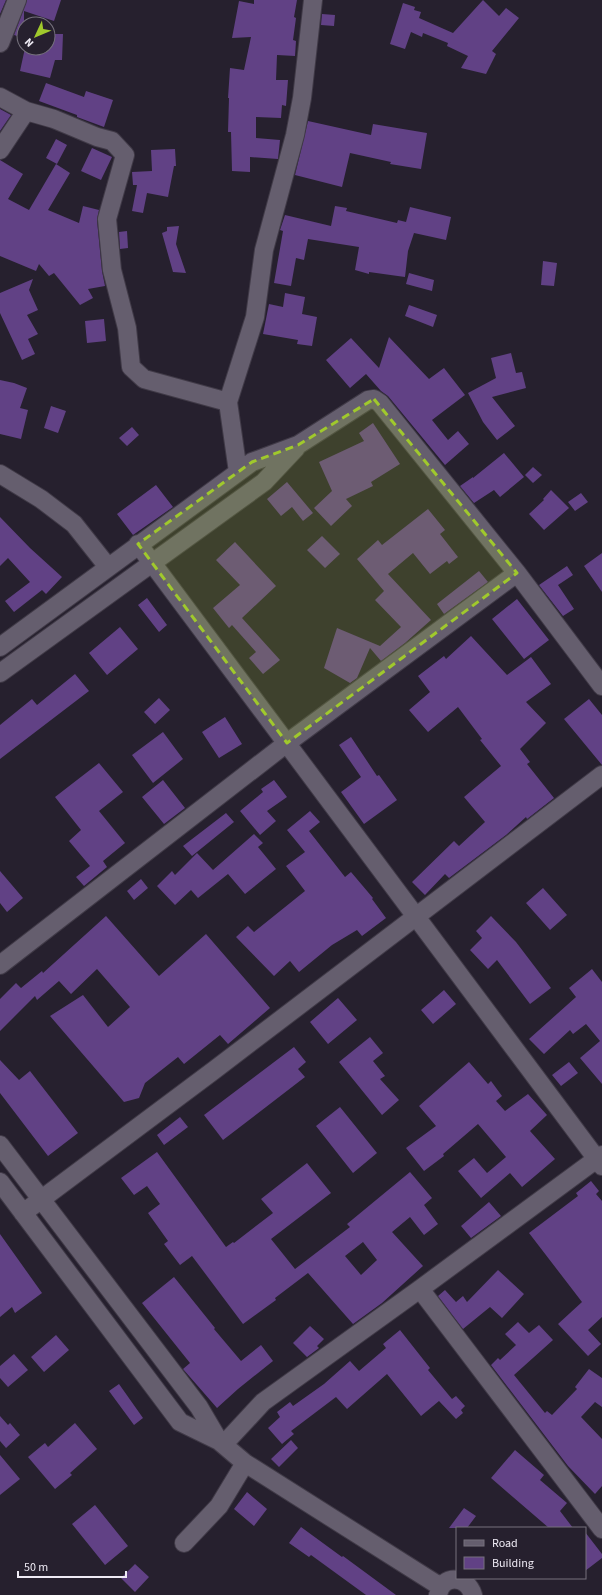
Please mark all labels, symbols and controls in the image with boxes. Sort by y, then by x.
north arrow [16,16,56,56]
text: N [21,35,37,50]
legend [456,1527,586,1579]
text: Road [492,1535,518,1552]
scale bar [18,1553,126,1579]
text: Building [492,1555,534,1572]
text: 50 m [24,1559,48,1576]

